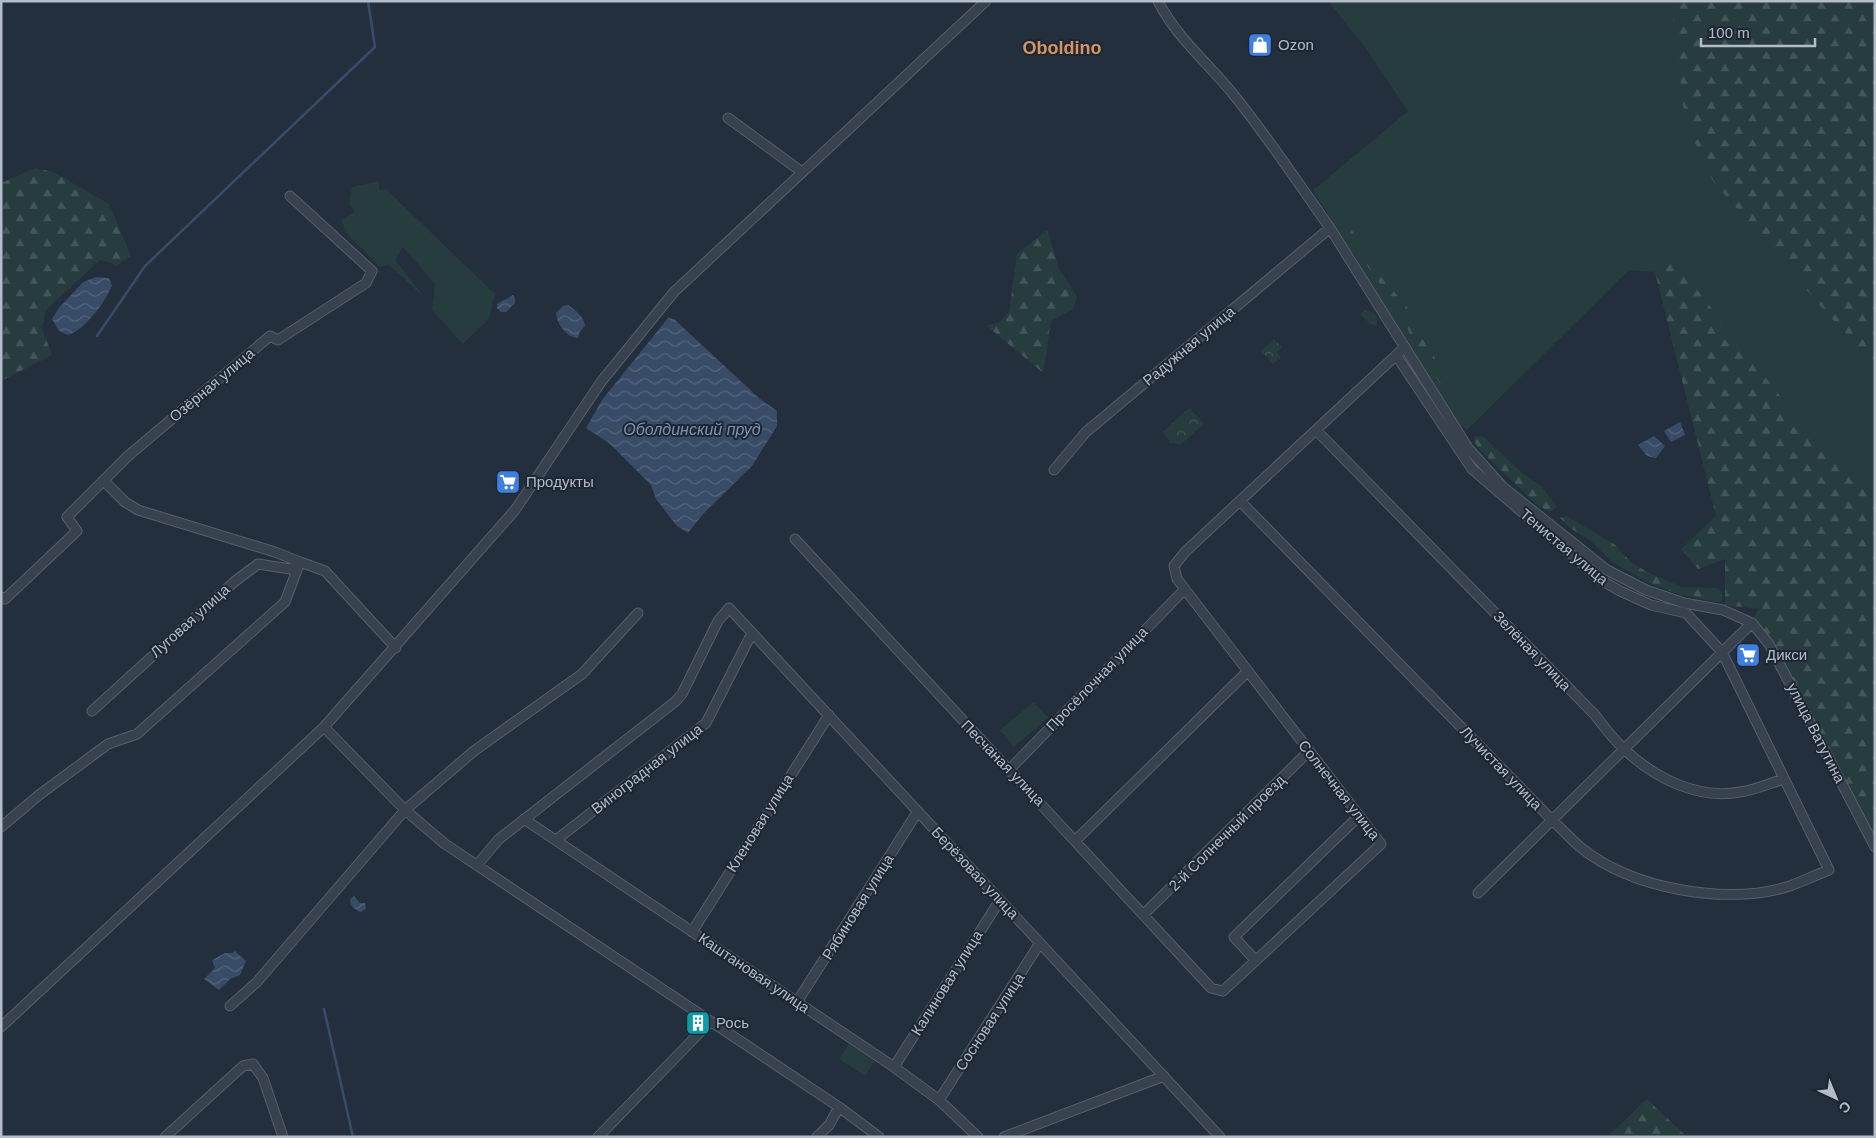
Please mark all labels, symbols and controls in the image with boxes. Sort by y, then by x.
scale bar [1701,15,1815,47]
text: 100 m [1708,24,1750,41]
shop icon: Ozon [1247,32,1273,58]
place label: Ozon [1278,36,1314,53]
district label: Oboldino [1023,38,1101,58]
street label: Радужная улица [1139,302,1238,389]
street label: Озёрная улица [166,344,258,425]
water label: Оболдинский пруд [623,421,761,438]
supermarket icon: Продукты [495,469,521,495]
place label: Продукты [526,473,594,490]
street label: Тенистая улица [1517,505,1612,589]
street label: Луговая улица [147,580,233,661]
street label: Зелёная улица [1490,607,1575,694]
street label: Просёлочная улица [1043,623,1151,734]
supermarket icon: Дикси [1735,642,1761,668]
place label: Дикси [1766,646,1807,663]
street label: улица Ватутина [1784,680,1849,786]
street label: Песчаная улица [958,716,1049,810]
street label: Виноградная улица [588,720,706,817]
street label: Лучистая улица [1457,722,1546,814]
street label: Солнечная улица [1295,737,1384,843]
street label: Кленовая улица [723,770,797,875]
street label: 2-й Солнечный проезд [1165,771,1288,894]
street label: Берёзовая улица [928,823,1023,923]
street label: Рябиновая улица [818,850,897,963]
street label: Калиновая улица [907,927,986,1038]
street label: Каштановая улица [695,929,814,1016]
street label: Сосновая улица [952,969,1028,1074]
building icon: Рось [685,1010,711,1036]
place label: Рось [716,1014,749,1031]
north arrow [1811,1073,1861,1123]
text: С [1836,1098,1854,1117]

